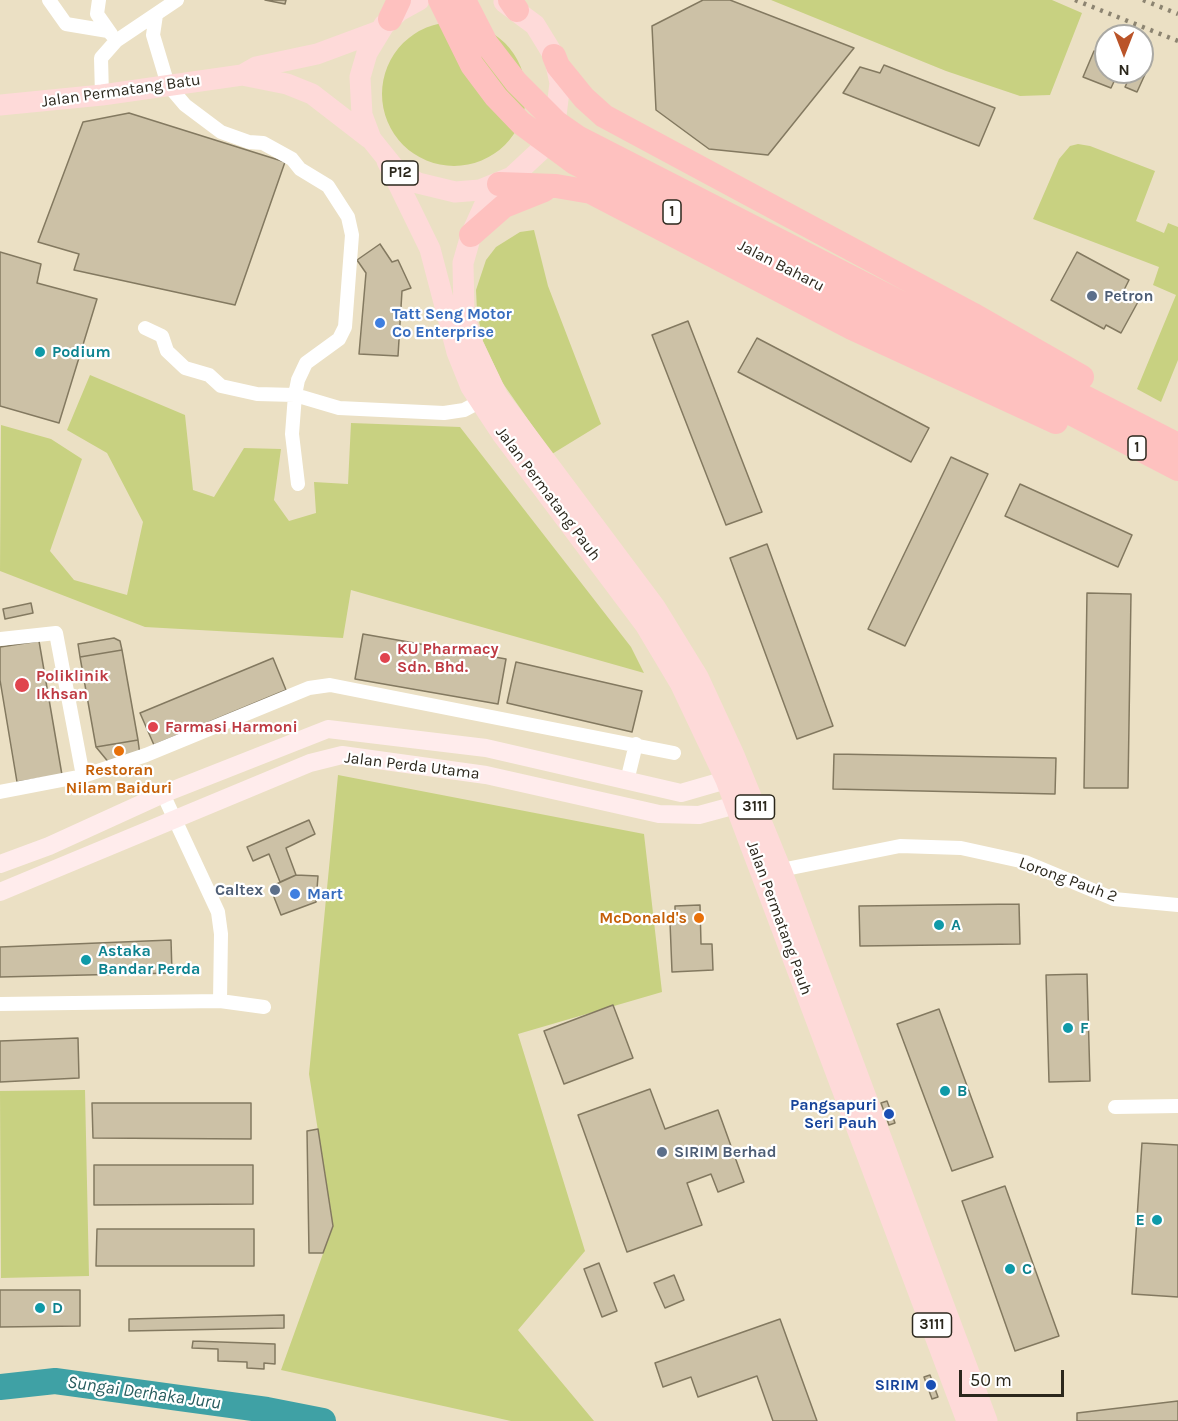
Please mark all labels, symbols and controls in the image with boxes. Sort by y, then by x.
north arrow [1094,24,1154,84]
text: N [1118,61,1130,80]
street label: Jalan Permatang Batu [40,70,202,112]
road number: P12 [382,161,418,185]
road number: 1 [663,200,681,224]
street label: Jalan Baharu [734,236,828,296]
place label: Petron [1104,286,1153,306]
marker: Petron [1085,289,1099,303]
place label: Tatt Seng Motor Co Enterprise [392,304,512,342]
marker: Tatt Seng Motor Co Enterprise [373,316,387,330]
place label: Podium [52,342,111,362]
marker: Podium [33,345,47,359]
street label: Jalan Permatang Pauh [491,423,605,565]
road number: 1 [1128,436,1146,460]
place label: KU Pharmacy Sdn. Bhd. [397,639,499,677]
marker: KU Pharmacy Sdn. Bhd. [378,651,392,665]
place label: Poliklinik Ikhsan [36,666,109,704]
marker: Poliklinik Ikhsan [13,676,31,694]
place label: Farmasi Harmoni [165,717,298,737]
marker: Farmasi Harmoni [146,720,160,734]
marker: Restoran Nilam Baiduri [112,744,126,758]
street label: Jalan Perda Utama [343,748,481,784]
place label: Restoran Nilam Baiduri [66,760,172,798]
road number: 3111 [736,795,774,819]
street label: Jalan Permatang Pauh [742,838,816,998]
street label: Lorong Pauh 2 [1016,853,1120,907]
place label: Caltex [215,880,263,900]
marker: Caltex [268,883,282,897]
place label: Mart [307,884,343,904]
marker: Mart [288,887,302,901]
place label: McDonald's [599,908,687,928]
marker: McDonald's [692,911,706,925]
place label: A [951,915,961,935]
marker: A [932,918,946,932]
place label: Astaka Bandar Perda [98,941,200,979]
marker: Astaka Bandar Perda [79,953,93,967]
place label: F [1080,1018,1089,1038]
marker: F [1061,1021,1075,1035]
place label: B [957,1081,967,1101]
marker: B [938,1084,952,1098]
place label: Pangsapuri Seri Pauh [790,1095,877,1133]
marker: Pangsapuri Seri Pauh [882,1107,896,1121]
place label: SIRIM Berhad [674,1142,777,1162]
marker: SIRIM Berhad [655,1145,669,1159]
place label: E [1136,1210,1145,1230]
marker: E [1150,1213,1164,1227]
place label: C [1022,1259,1032,1279]
marker: C [1003,1262,1017,1276]
place label: D [52,1298,63,1318]
marker: D [33,1301,47,1315]
road number: 3111 [912,1313,952,1337]
scale bar [962,1358,1067,1396]
text: 50 m [970,1369,1012,1391]
water label: Sungai Derhaka Juru [66,1372,222,1414]
place label: SIRIM [875,1375,919,1395]
marker: SIRIM [924,1378,938,1392]

